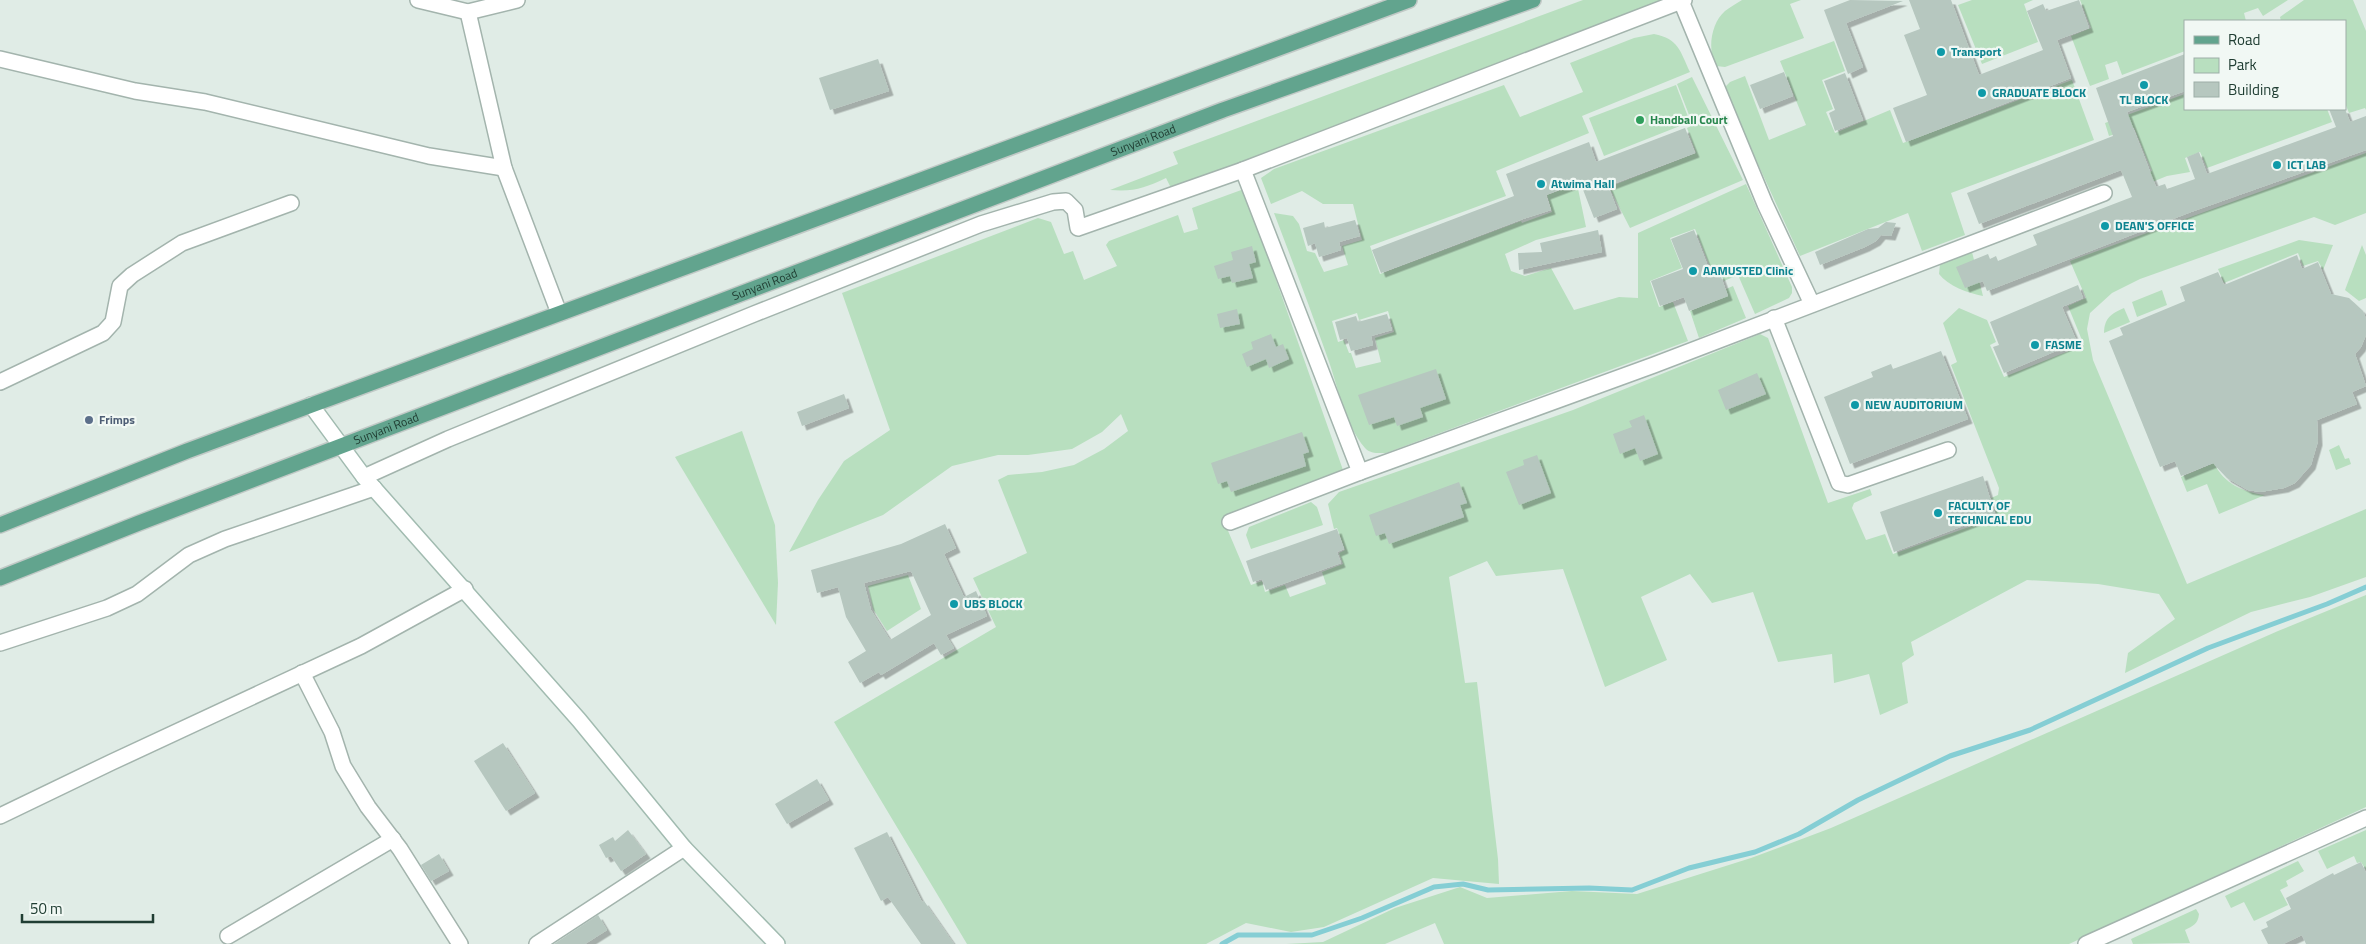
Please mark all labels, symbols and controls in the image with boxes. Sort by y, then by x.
legend [2184,20,2346,110]
text: Road [2228,28,2260,51]
place label: Transport [1951,42,2002,61]
marker: Transport [1935,46,1947,58]
text: Park [2228,53,2257,76]
text: Building [2228,78,2279,101]
marker: TL BLOCK [2138,79,2150,91]
place label: GRADUATE BLOCK [1992,83,2086,102]
marker: GRADUATE BLOCK [1976,87,1988,99]
place label: TL BLOCK [2120,90,2168,109]
place label: Handball Court [1650,110,1728,129]
marker: Handball Court [1634,114,1646,126]
street label: Sunyani Road [1107,119,1178,161]
place label: ICT LAB [2287,155,2326,174]
marker: ICT LAB [2271,159,2283,171]
place label: Atwima Hall [1551,174,1614,193]
marker: Atwima Hall [1535,178,1547,190]
place label: DEAN'S OFFICE [2115,216,2194,235]
marker: DEAN'S OFFICE [2099,220,2111,232]
place label: AAMUSTED Clinic [1703,261,1793,280]
street label: Sunyani Road [729,263,800,305]
marker: AAMUSTED Clinic [1687,265,1699,277]
place label: FASME [2045,335,2082,354]
marker: FASME [2029,339,2041,351]
place label: NEW AUDITORIUM [1865,395,1963,414]
marker: NEW AUDITORIUM [1849,399,1861,411]
street label: Sunyani Road [351,407,422,449]
place label: Frimps [99,410,135,429]
marker: Frimps [83,414,95,426]
place label: FACULTY OF TECHNICAL EDU [1948,496,2032,529]
marker: FACULTY OF TECHNICAL EDU [1932,507,1944,519]
place label: UBS BLOCK [964,594,1023,613]
marker: UBS BLOCK [948,598,960,610]
scale bar [22,892,154,924]
text: 50 m [30,897,63,920]

